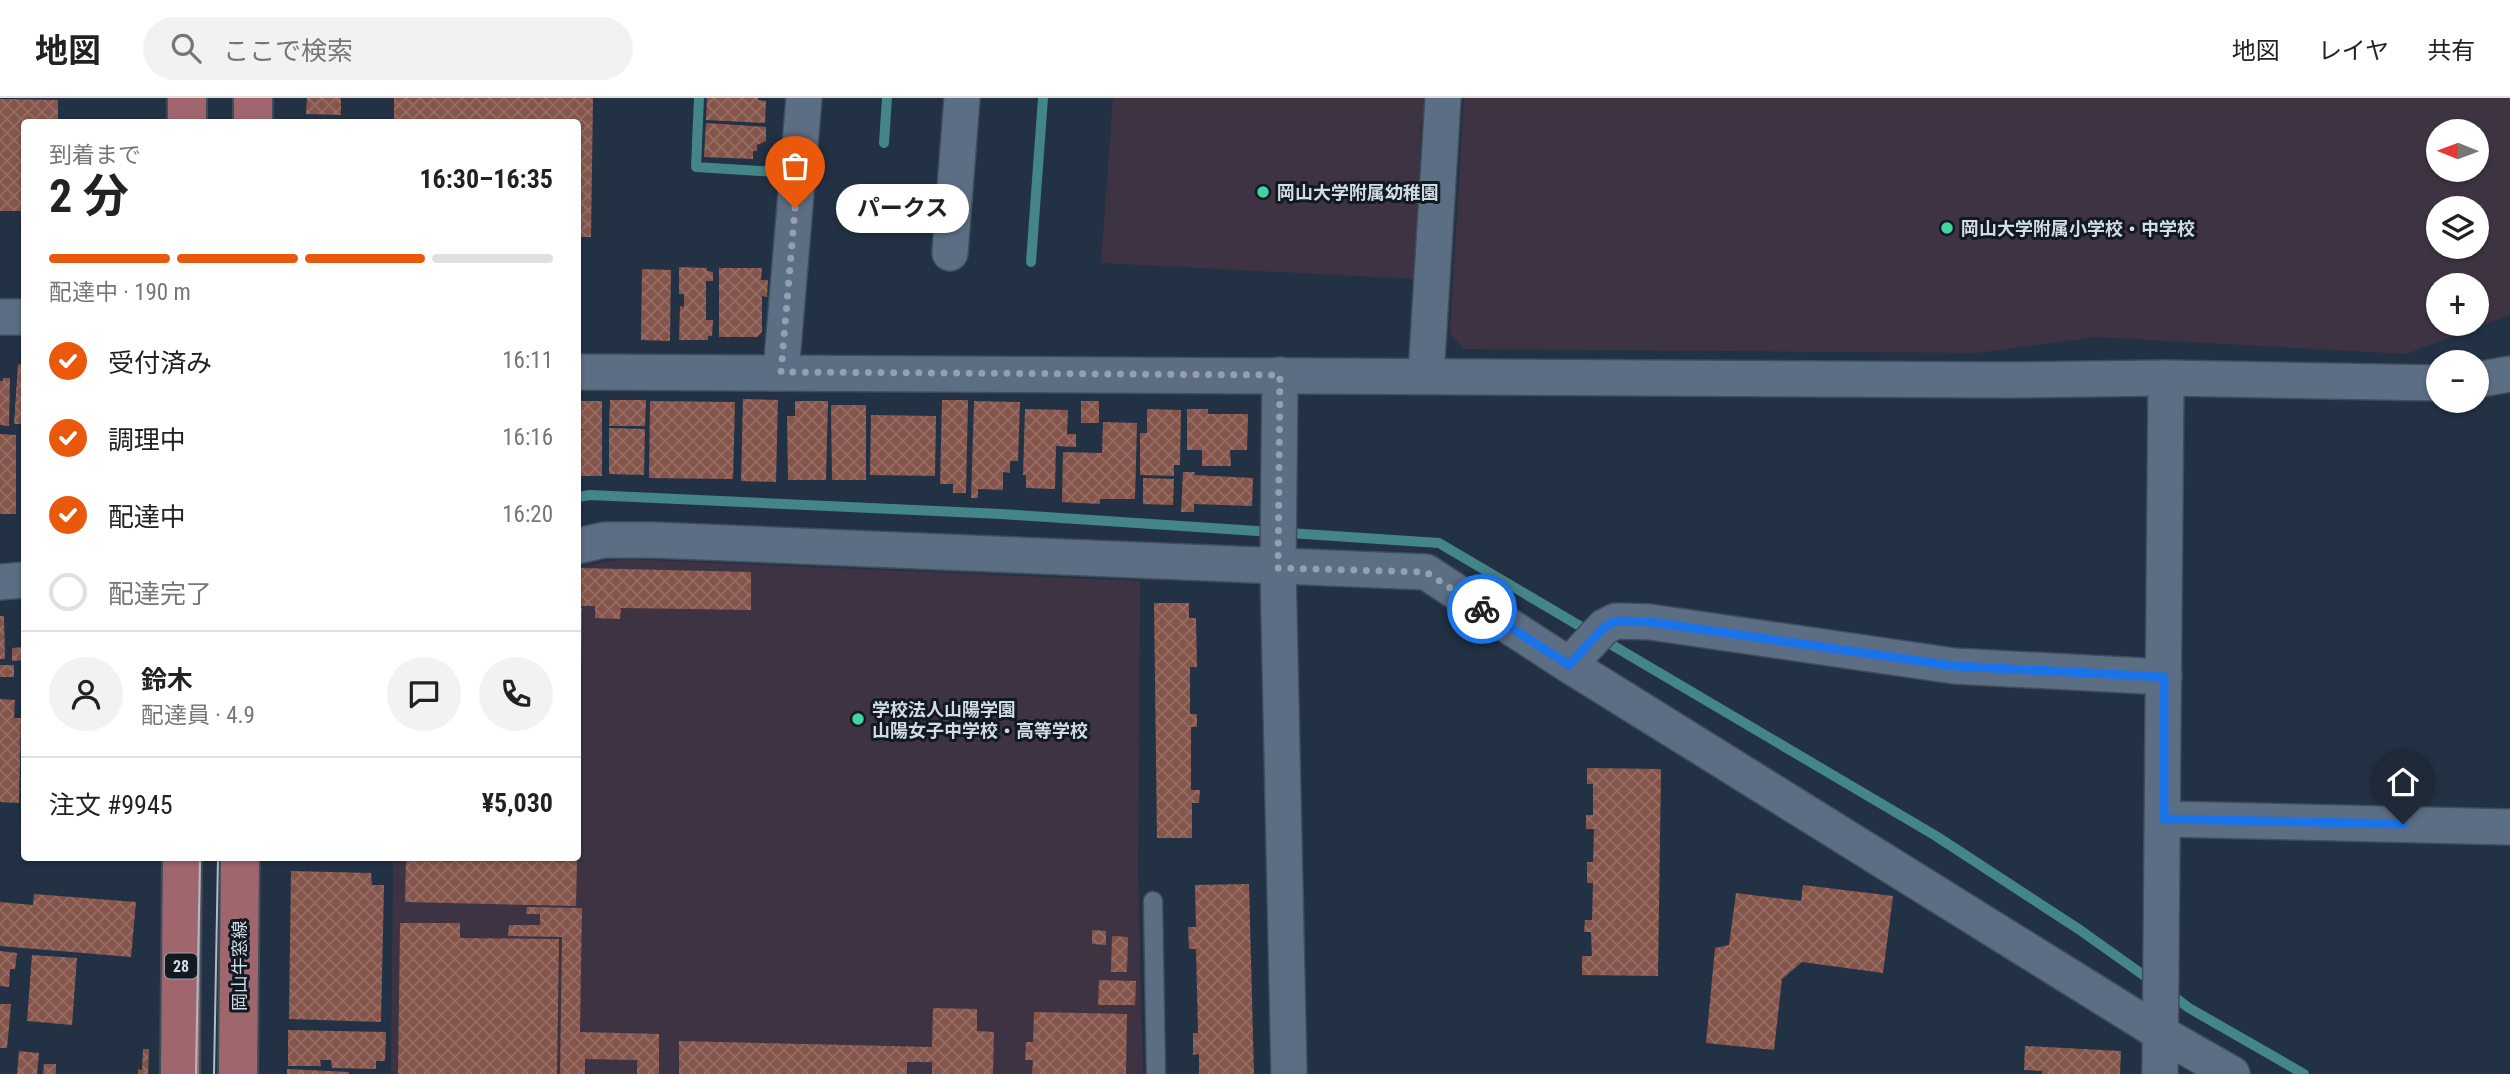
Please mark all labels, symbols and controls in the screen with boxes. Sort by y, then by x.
search box [143,17,633,80]
icon: search [167,29,205,67]
text: 地図 [35,31,101,70]
text: ここで検索 [223,36,353,66]
text: 地図 [2232,37,2280,65]
text: レイヤ [2318,37,2389,65]
text: 共有 [2427,37,2475,65]
north arrow [2426,119,2488,182]
map controls [2426,119,2489,413]
pin [765,136,825,208]
text: 到着まで [49,142,141,169]
icon: bag [776,147,814,185]
text: 16:30–16:35 [419,164,553,194]
text: 2 分 [49,169,129,223]
place label: 岡山大学附属幼稚園 [1277,182,1439,203]
callout: パークス [837,184,970,232]
marker: 岡山大学附属幼稚園 [1255,184,1271,200]
text: パークス [857,195,948,222]
button: layers [2426,196,2489,259]
place label: 岡山大学附属小学校・中学校 [1961,218,2195,239]
marker: 岡山大学附属小学校・中学校 [1939,220,1955,236]
button: + [2426,273,2489,336]
text: 配達中 · 190 m [49,279,191,306]
icon: check [49,342,87,380]
text: 16:11 [502,347,553,374]
text: 受付済み [108,348,212,378]
button: − [2426,350,2489,413]
icon: check [49,419,87,457]
text: 16:16 [502,424,553,451]
text: 調理中 [108,425,186,455]
icon: check [49,496,87,534]
text: 16:20 [502,501,553,528]
text: 配達中 [108,502,186,532]
courier [1447,574,1517,644]
text: 配達完了 [108,579,212,609]
icon: bike [1463,590,1501,628]
button: person [49,657,123,731]
button: chat [387,657,461,731]
button: phone [479,657,553,731]
text: 鈴木 [141,665,193,695]
place label: 学校法人山陽学園 山陽女子中学校・高等学校 [872,699,1088,741]
text: 配達員 · 4.9 [141,702,255,729]
marker: 学校法人山陽学園 山陽女子中学校・高等学校 [850,711,866,727]
pin [2373,752,2433,824]
icon: home [2384,763,2422,801]
text: ¥5,030 [482,788,553,818]
text: 注文 #9945 [49,790,173,820]
street label: 岡山牛窓線 [229,921,250,1011]
road number: 28 [165,954,197,978]

